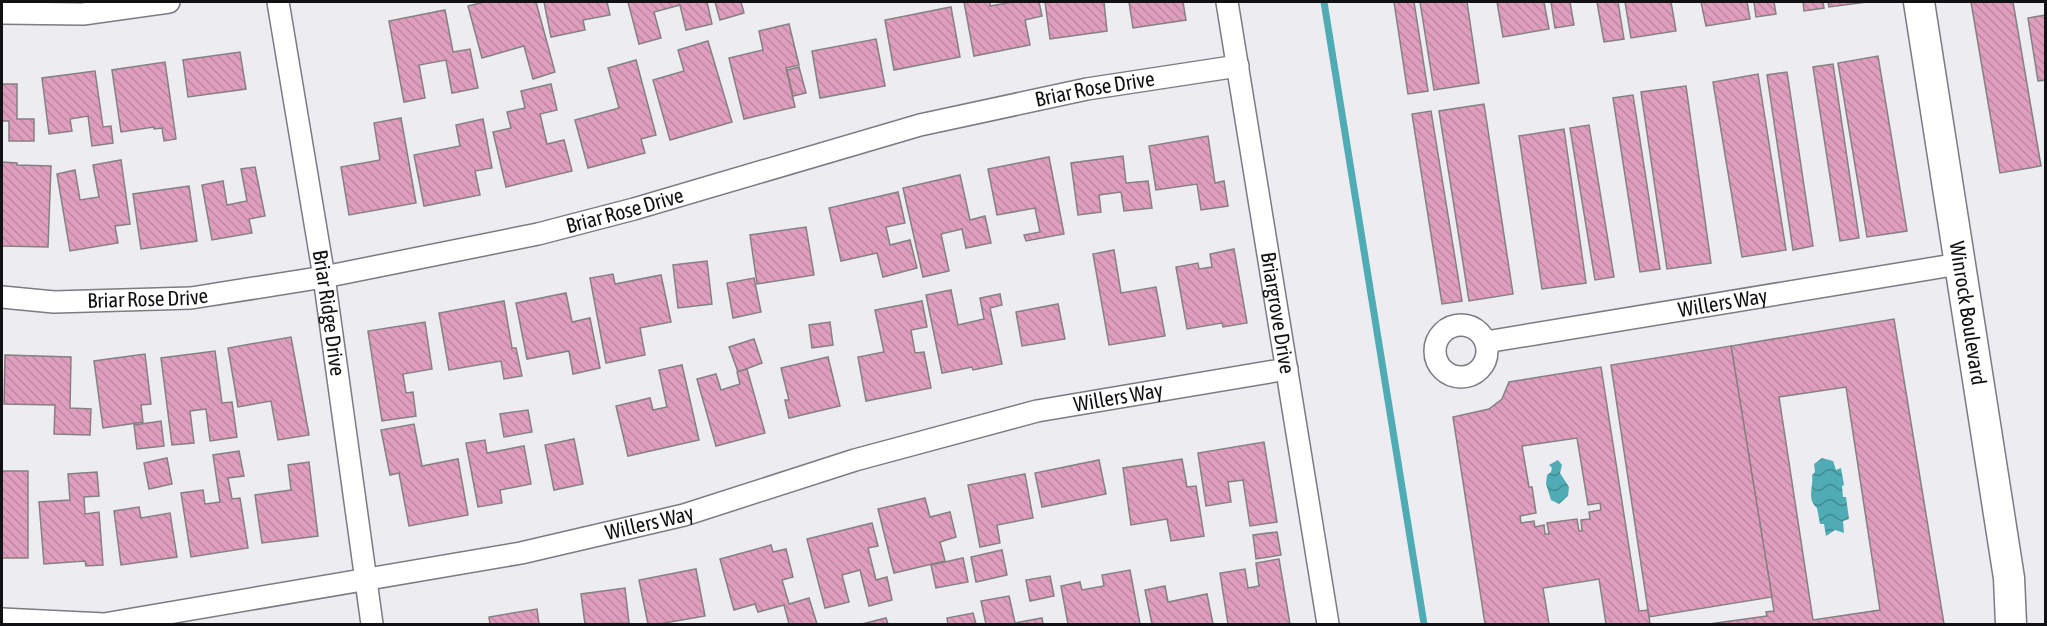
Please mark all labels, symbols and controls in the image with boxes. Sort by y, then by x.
street label: Briar Rose Drive [1033,66,1156,111]
street label: Briar Rose Drive [563,182,686,237]
street label: Winrock Boulevard [1946,239,1992,387]
street label: Briar Ridge Drive [309,248,351,377]
street label: Briargrove Drive [1257,250,1300,375]
street label: Briar Rose Drive [87,282,210,312]
street label: Willers Way [1676,283,1769,321]
street label: Willers Way [1072,377,1165,416]
street label: Willers Way [603,500,697,544]

